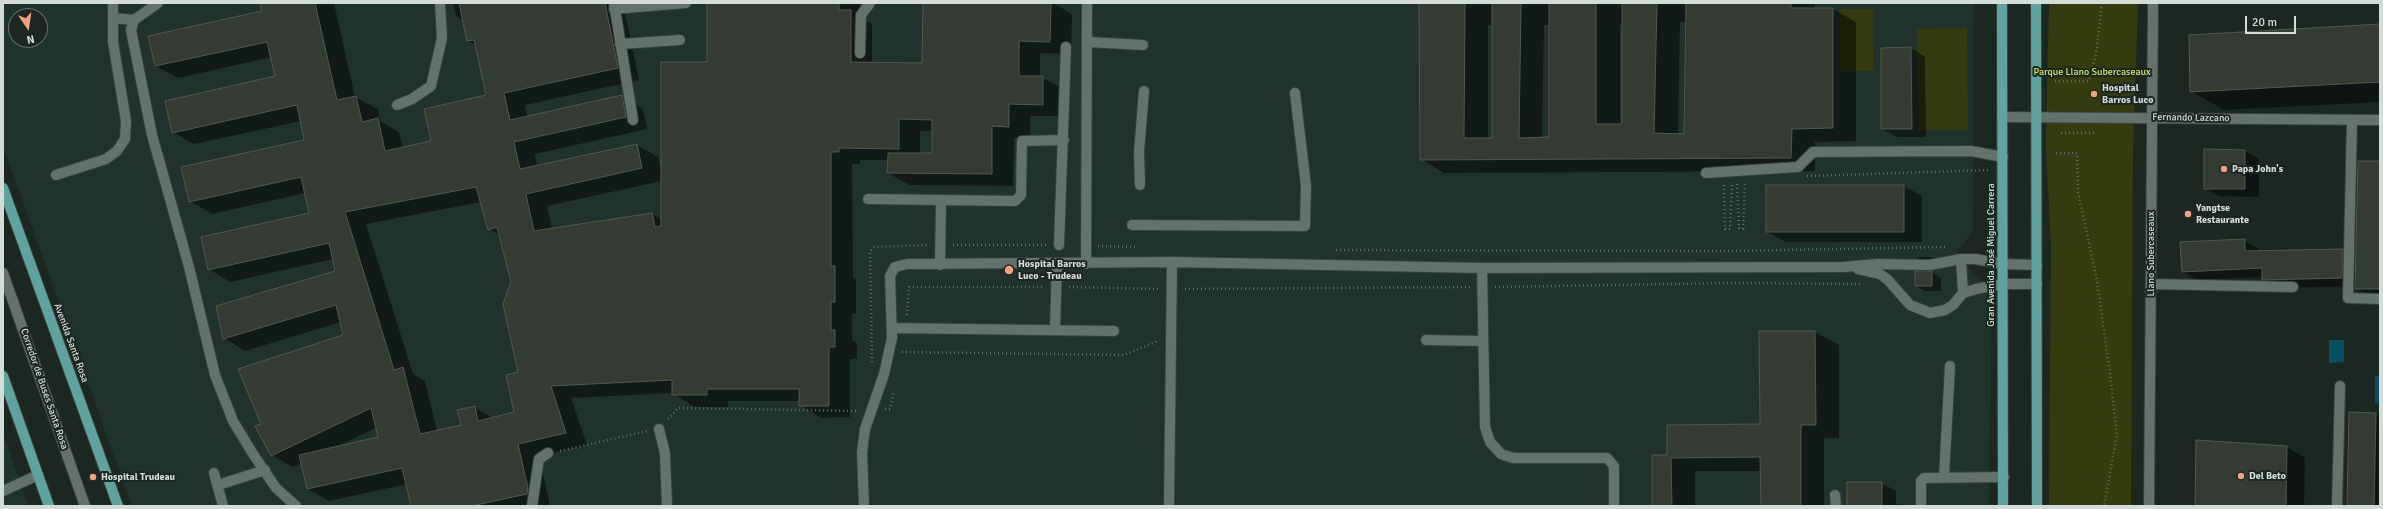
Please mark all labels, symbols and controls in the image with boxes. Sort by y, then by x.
north arrow [8,8,48,48]
scale bar [2247,8,2298,34]
text: 20 m [2252,15,2277,30]
text: N [25,32,36,46]
park label: Parque Llano Subercaseaux [2033,66,2151,78]
place label: Hospital Barros Luco [2102,82,2153,106]
marker: Hospital Barros Luco [2089,89,2099,99]
street label: Fernando Lazcano [2152,111,2230,125]
place label: Papa John's [2232,163,2283,175]
marker: Papa John's [2219,164,2229,174]
street label: Gran Avenida José Miguel Carrera [1985,183,1997,327]
place label: Yangtse Restaurante [2196,202,2249,226]
marker: Yangtse Restaurante [2183,209,2193,219]
street label: Llano Subercaseaux [2145,211,2157,297]
place label: Hospital Barros Luco - Trudeau [1018,258,1086,282]
marker: Hospital Barros Luco - Trudeau [1003,264,1015,276]
street label: Avenida Santa Rosa [51,302,91,384]
street label: Corredor de Buses Santa Rosa [18,327,70,451]
place label: Del Beto [2249,470,2286,482]
place label: Hospital Trudeau [101,471,175,483]
marker: Del Beto [2236,471,2246,481]
marker: Hospital Trudeau [88,472,98,482]

